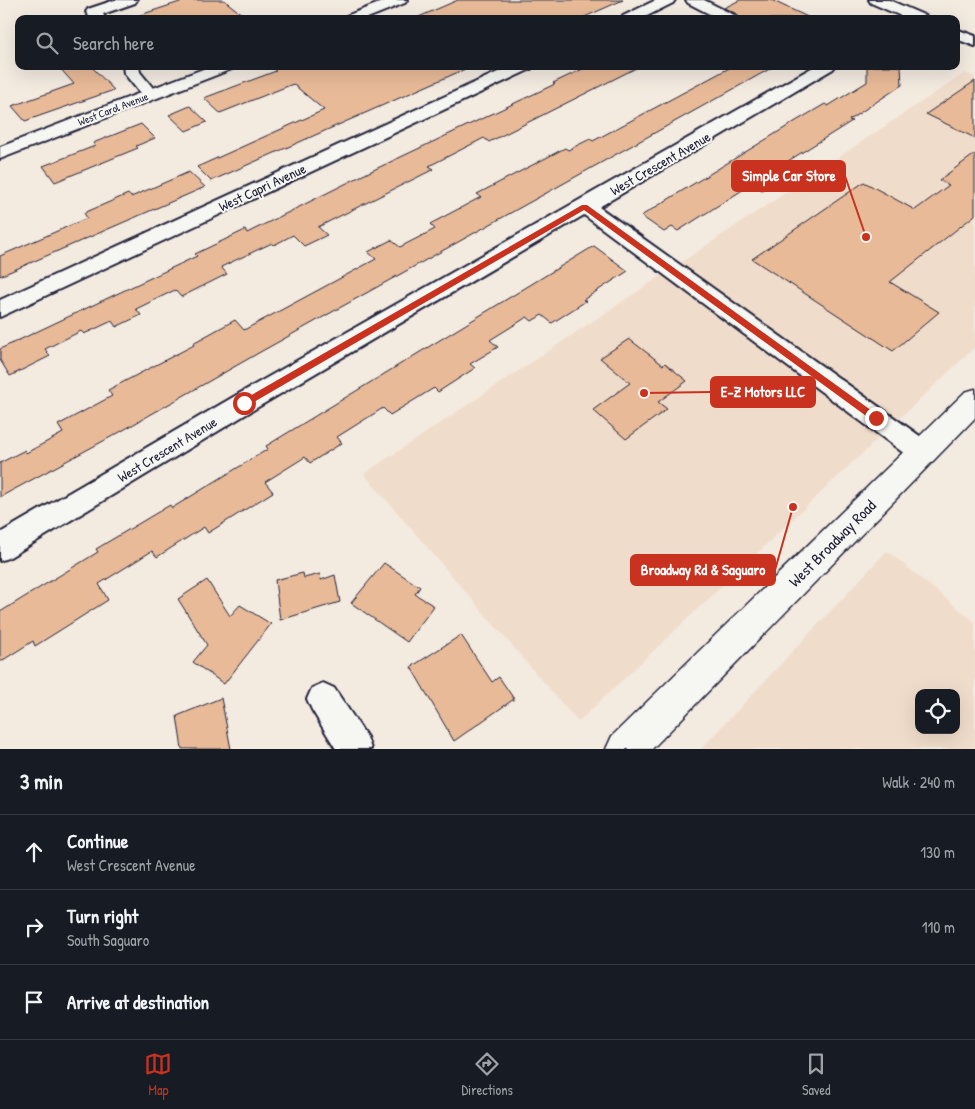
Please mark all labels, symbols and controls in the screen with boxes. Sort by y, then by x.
search box [15,15,960,70]
icon: search [33,29,61,57]
text: Search here [73,30,154,56]
street label: West Carol Avenue [76,89,151,129]
street label: West Crescent Avenue [607,126,714,199]
street label: West Capri Avenue [215,158,309,216]
callout: Simple Car Store [732,161,845,191]
text: Simple Car Store [742,165,836,187]
callout: E-Z Motors LLC [711,377,815,407]
text: E-Z Motors LLC [721,381,805,402]
route start [233,392,256,415]
route end [865,407,888,430]
street label: West Crescent Avenue [114,412,220,486]
street label: West Broadway Road [784,495,880,591]
callout: Broadway Rd & Saguaro [631,555,775,585]
text: Broadway Rd & Saguaro [641,559,765,581]
map controls [915,689,960,734]
button: locate [915,689,960,734]
text: 3 min [20,767,63,796]
text: Walk · 240 m [882,771,955,793]
text: Continue [67,828,128,854]
icon: ahead [20,838,48,866]
text: 130 m [920,841,955,863]
text: West Crescent Avenue [67,854,196,876]
text: Turn right [67,903,138,929]
icon: right [20,913,48,941]
text: 110 m [922,916,955,938]
text: South Saguaro [67,929,149,951]
icon: arrive [20,988,48,1016]
text: Arrive at destination [67,989,209,1015]
tab: Map [144,1050,172,1099]
tab: Directions [461,1050,513,1099]
tab: Saved [802,1050,831,1099]

